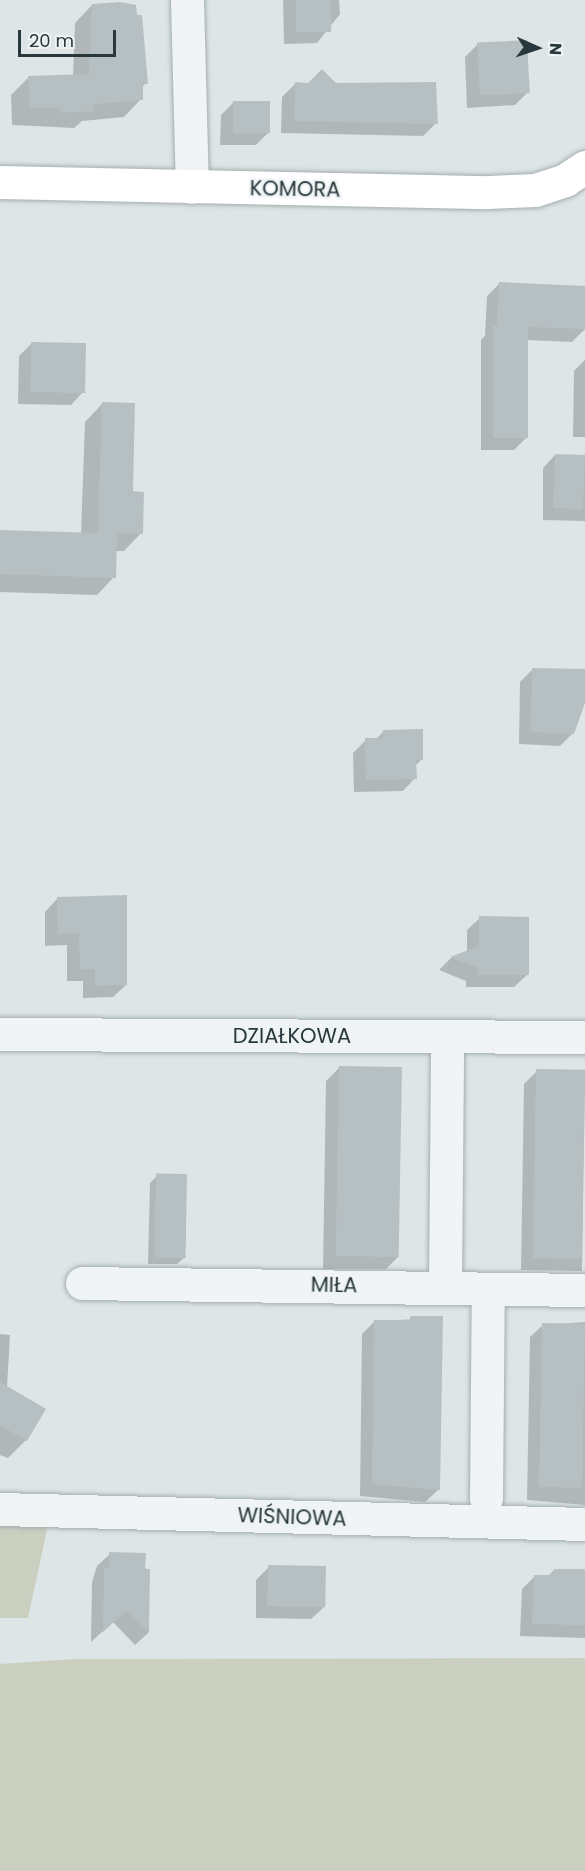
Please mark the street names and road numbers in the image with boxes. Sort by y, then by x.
street label: KOMORA [249,176,341,202]
street label: DZIAŁKOWA [233,1023,351,1049]
street label: MIŁA [310,1272,358,1298]
street label: WIŚNIOWA [237,1503,347,1531]

